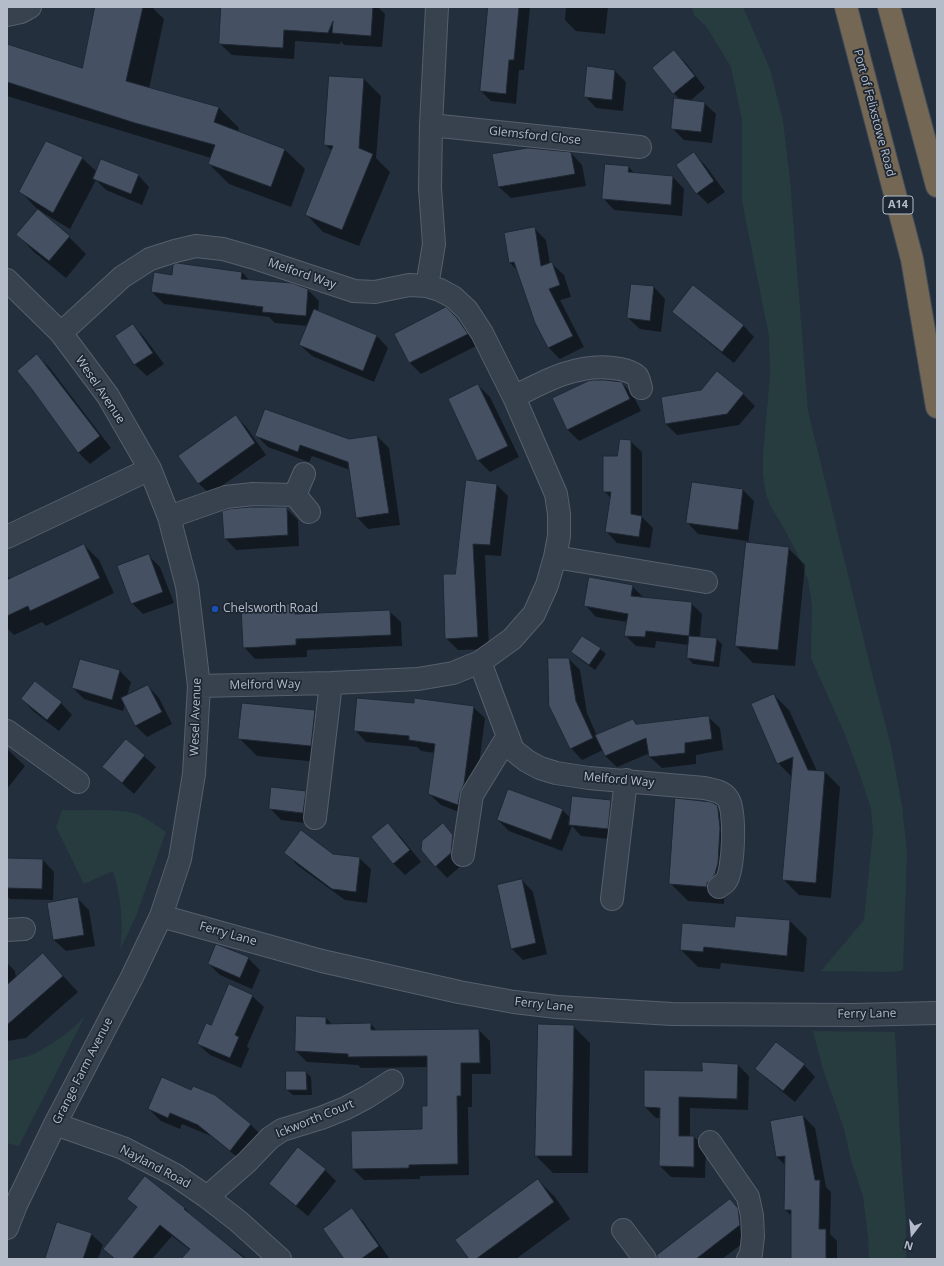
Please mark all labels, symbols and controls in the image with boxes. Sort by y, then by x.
street label: Port of Felixstowe Road [850,48,898,178]
street label: Glemsford Close [488,124,582,148]
road number: A14 [883,196,913,214]
street label: Melford Way [266,256,338,292]
street label: Wesel Avenue [72,354,128,426]
place label: Chelsworth Road [223,602,318,616]
marker: Chelsworth Road [210,604,220,614]
street label: Melford Way [229,677,301,693]
street label: Wesel Avenue [187,678,205,756]
street label: Melford Way [583,770,655,790]
street label: Ferry Lane [198,919,258,949]
street label: Ferry Lane [514,995,574,1015]
street label: Ferry Lane [837,1006,897,1022]
street label: Grange Farm Avenue [50,1015,116,1127]
street label: Ickworth Court [274,1097,356,1141]
street label: Nayland Road [117,1142,193,1192]
north arrow [892,1214,932,1254]
text: N [902,1238,915,1254]

